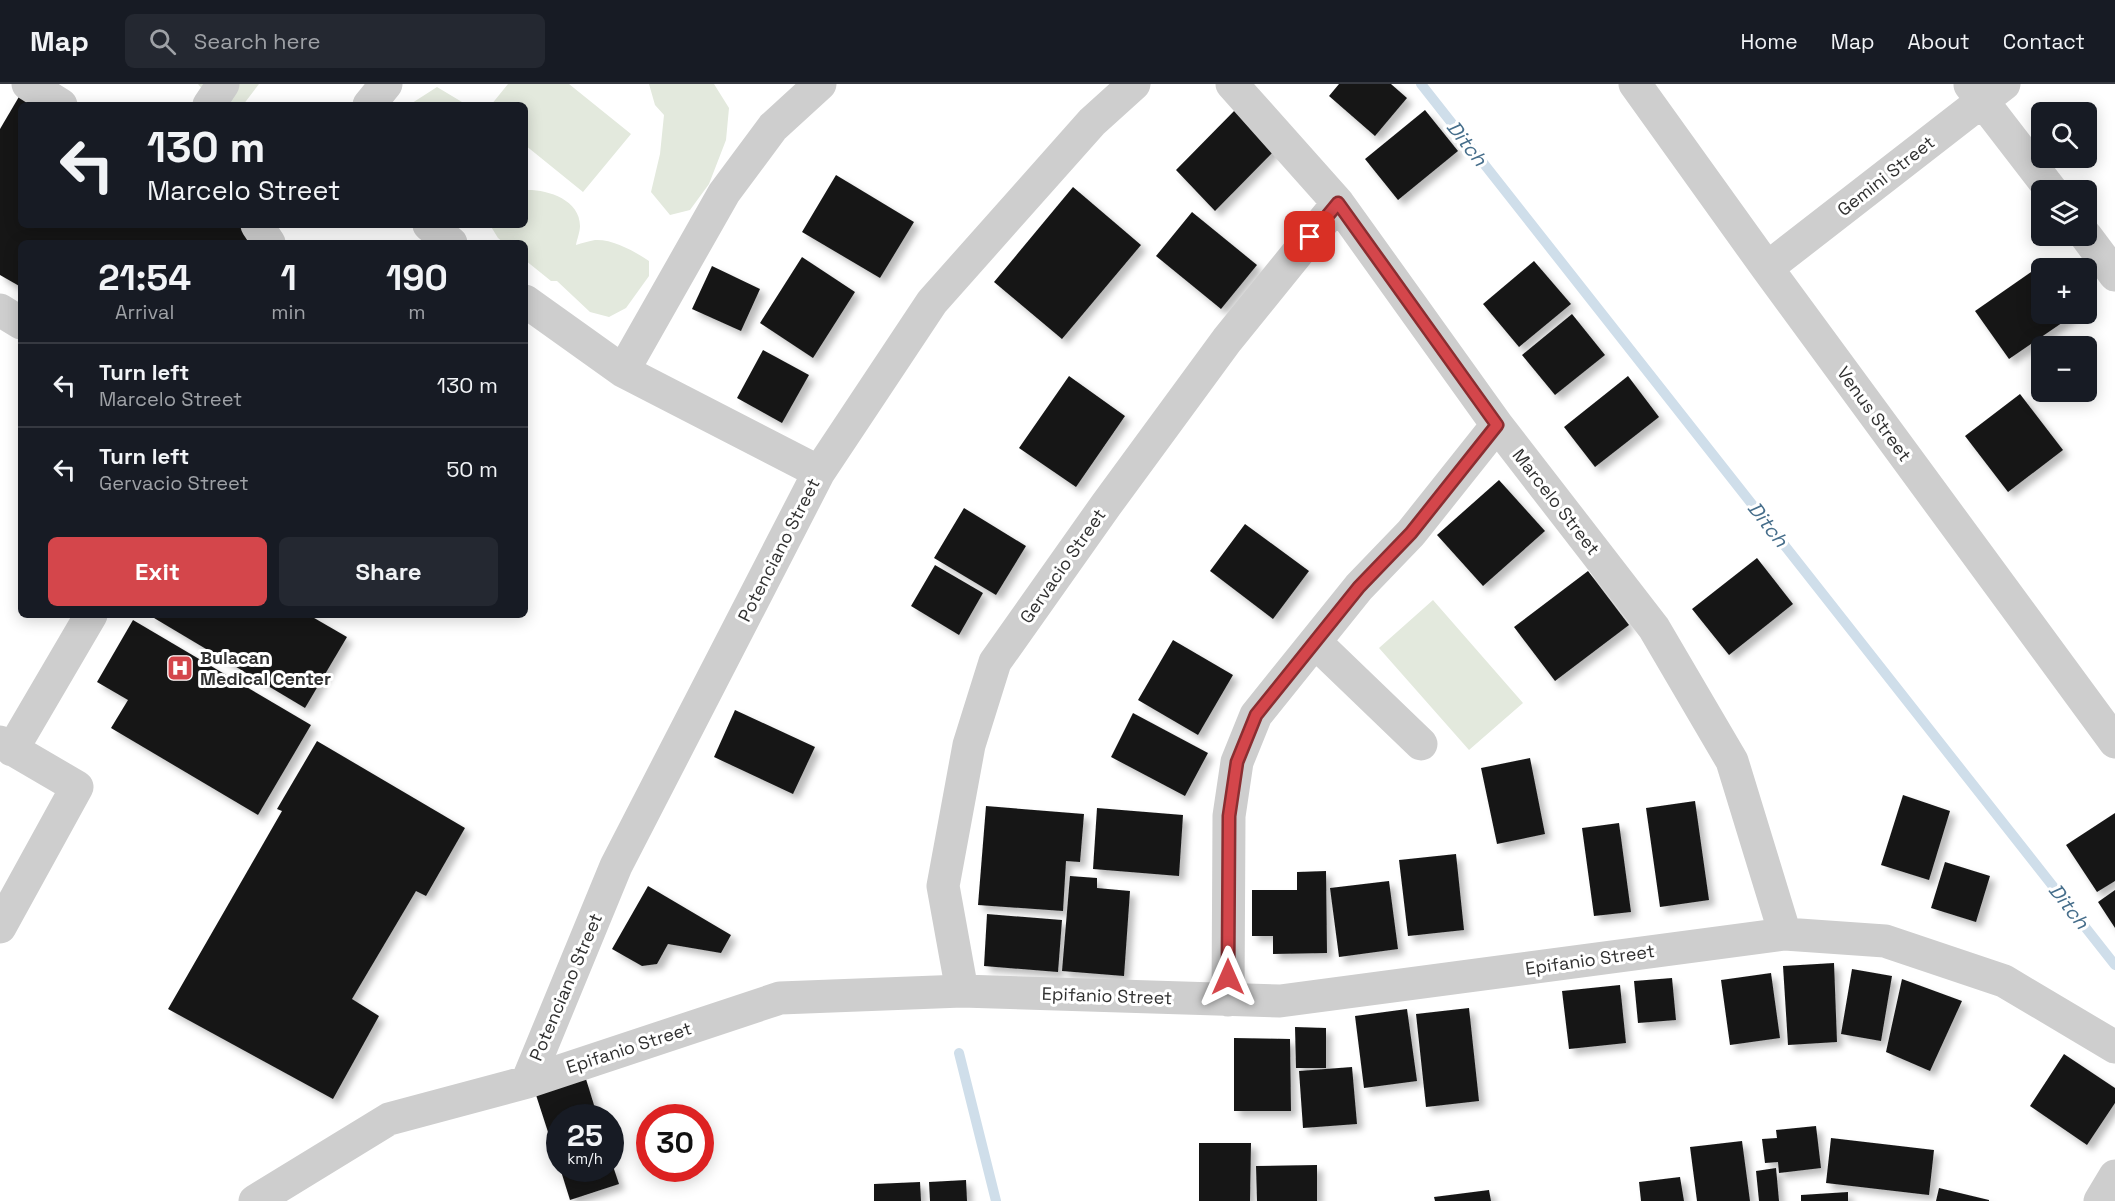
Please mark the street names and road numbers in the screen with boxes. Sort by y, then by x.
street label: Gemini Street [1832,130,1939,221]
street label: Venus Street [1832,362,1917,466]
street label: Marcelo Street [1508,444,1605,560]
street label: Potenciano Street [732,474,825,626]
street label: Gervacio Street [1015,504,1111,628]
street label: Potenciano Street [524,909,607,1064]
street label: Epifanio Street [1524,939,1656,980]
street label: Epifanio Street [1041,982,1173,1009]
street label: Epifanio Street [563,1016,694,1079]

